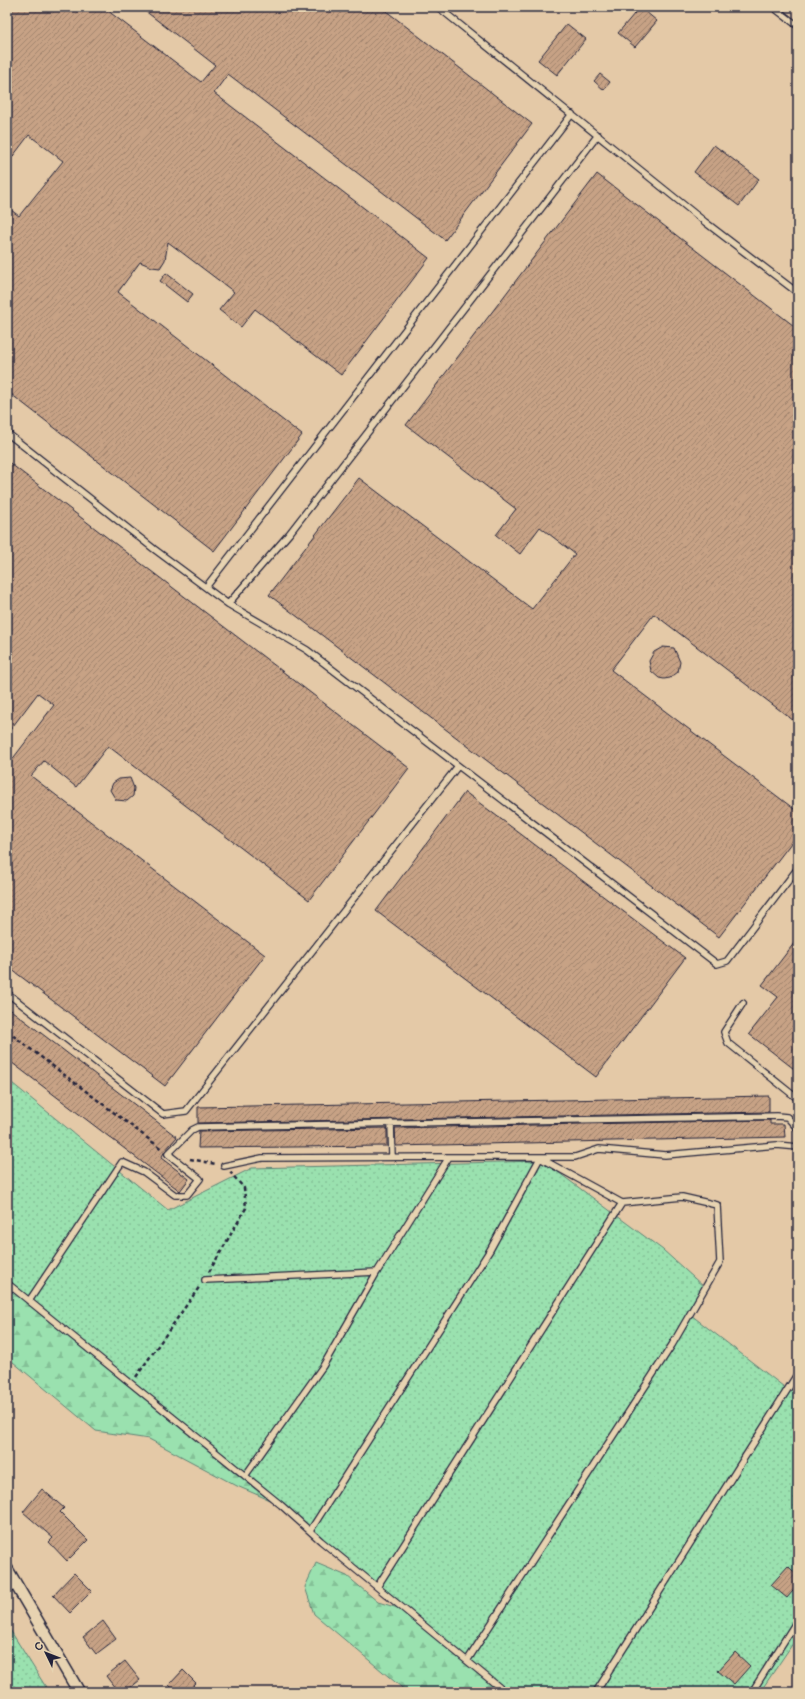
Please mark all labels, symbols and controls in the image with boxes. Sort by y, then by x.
north arrow [26,1633,66,1673]
text: С [32,1639,47,1654]

